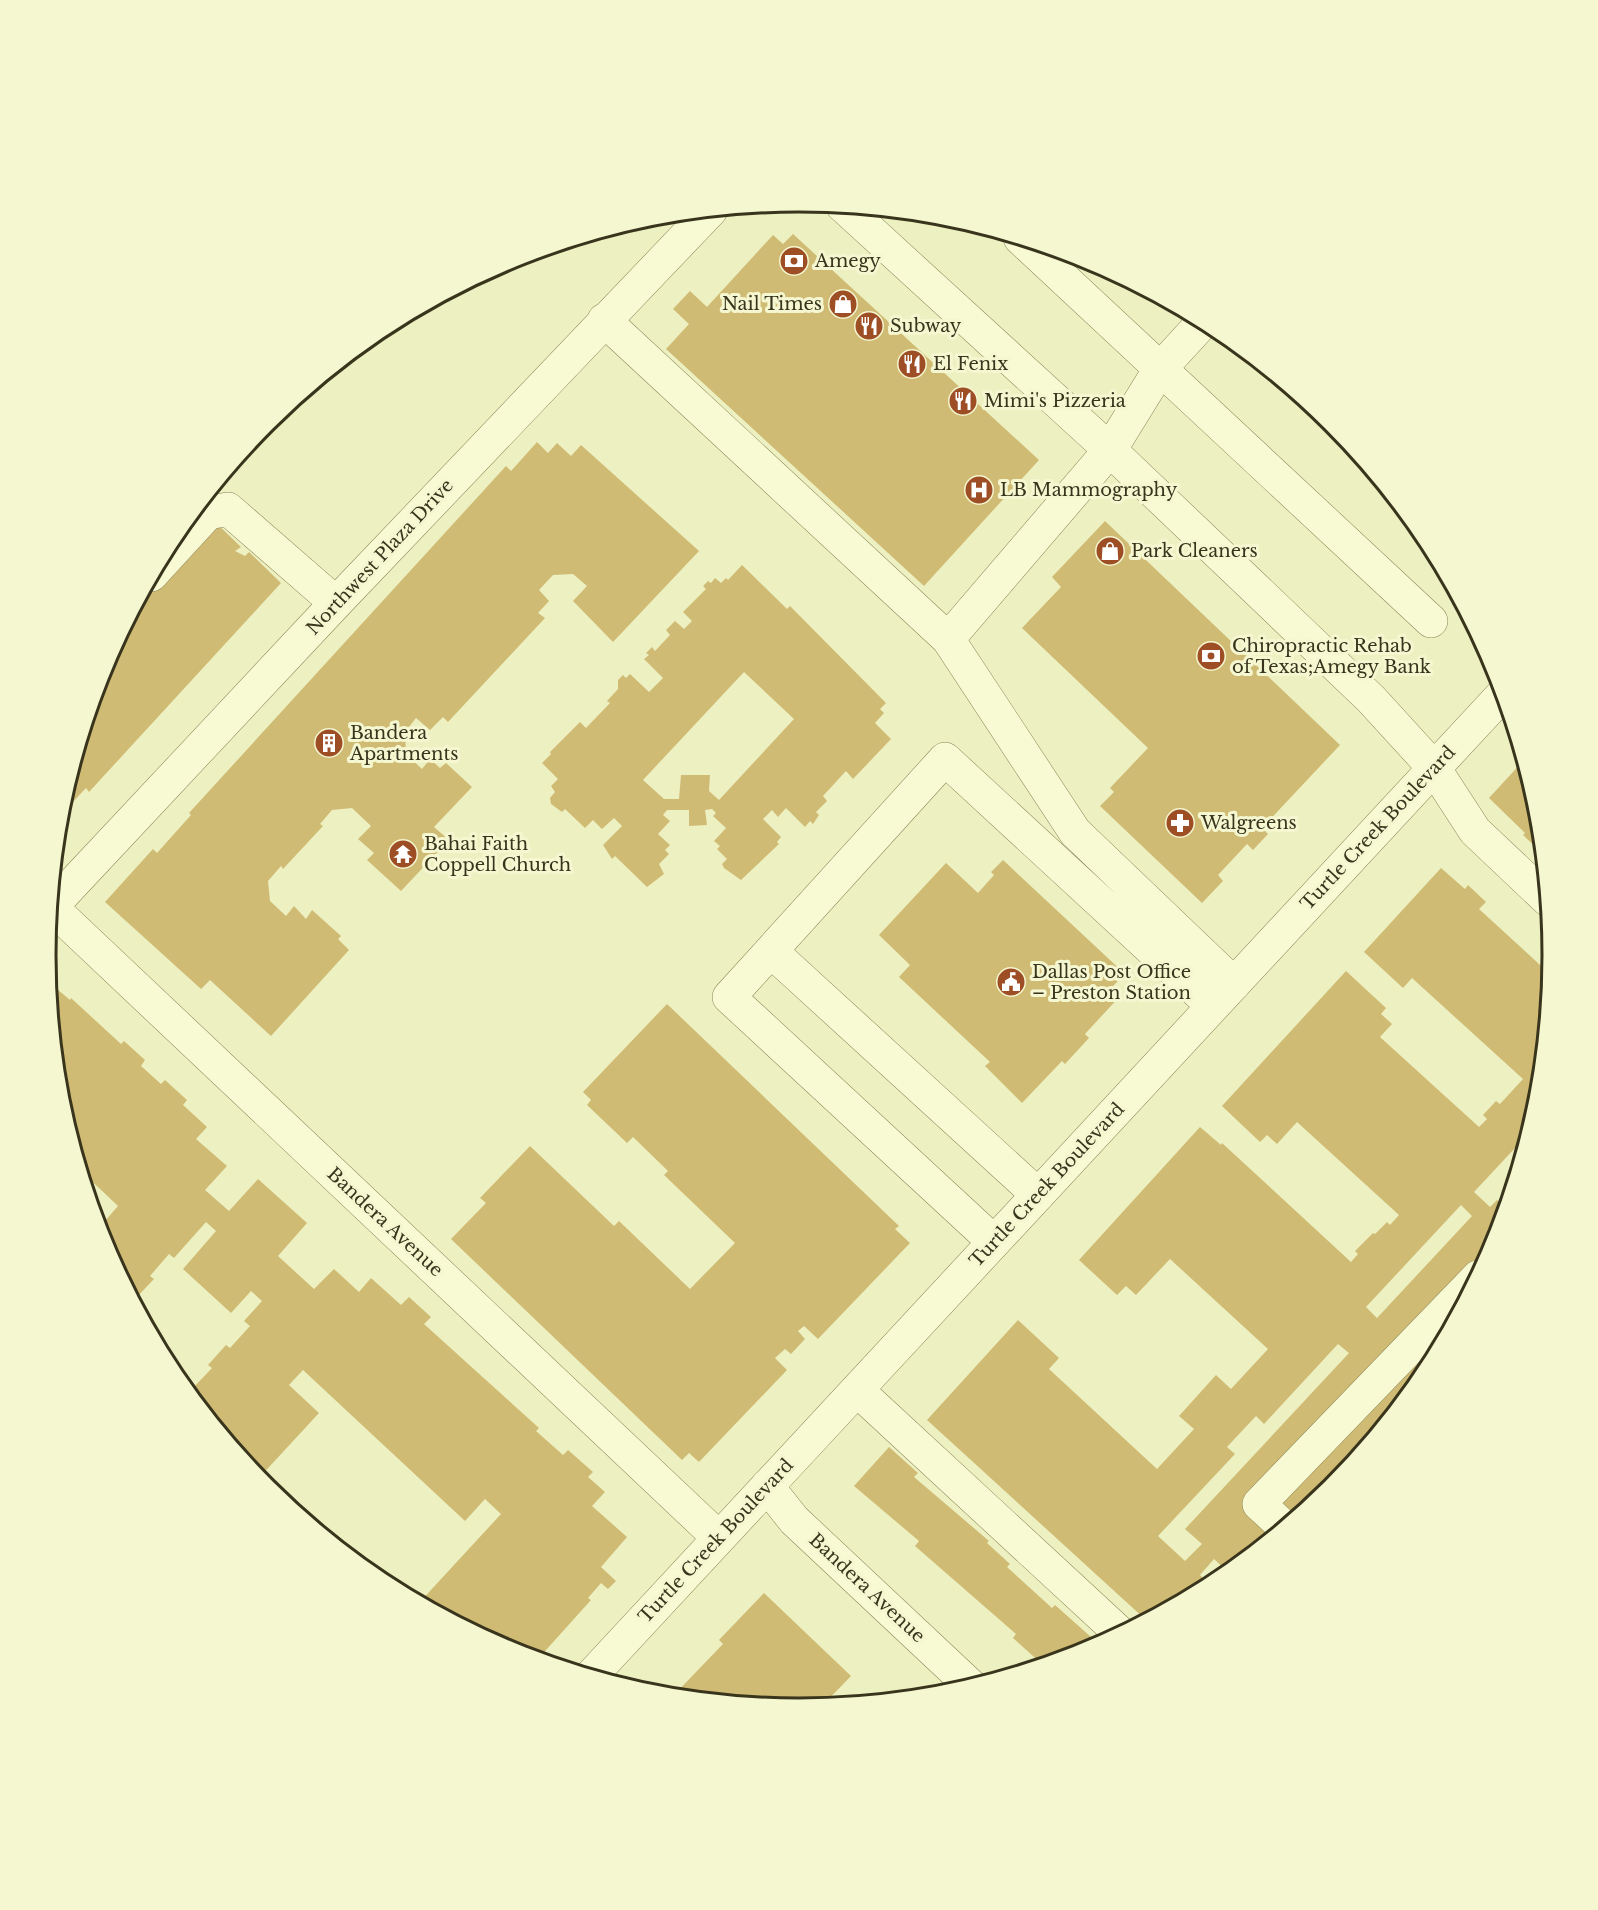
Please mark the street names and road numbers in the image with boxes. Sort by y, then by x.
street label: Northwest Plaza Drive [302,475,458,639]
street label: Turtle Creek Boulevard [1296,741,1460,915]
street label: Turtle Creek Boulevard [965,1098,1129,1272]
street label: Bandera Avenue [323,1163,447,1281]
street label: Turtle Creek Boulevard [634,1454,798,1628]
street label: Bandera Avenue [805,1529,929,1647]

